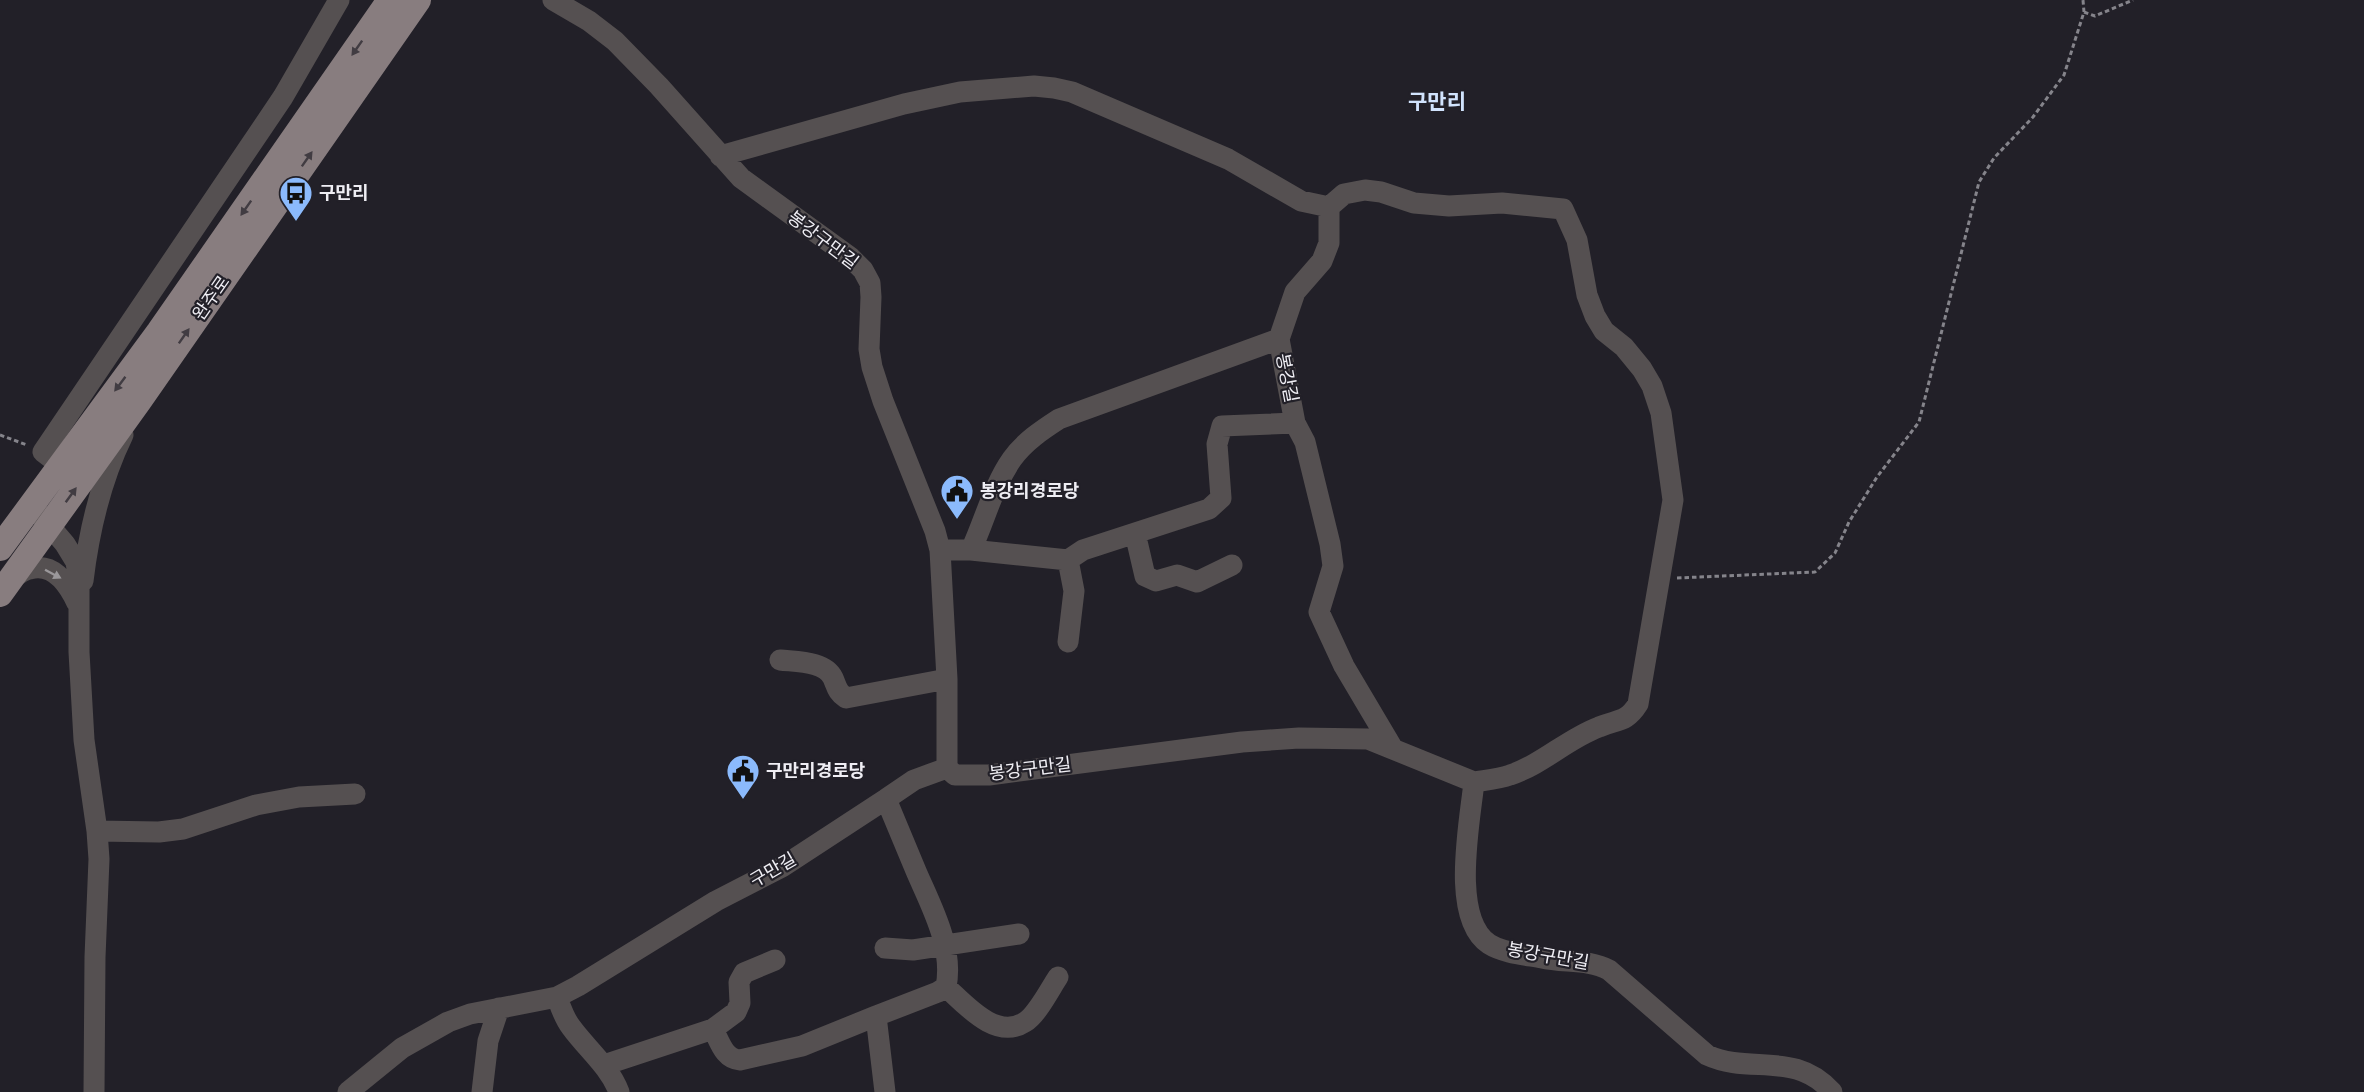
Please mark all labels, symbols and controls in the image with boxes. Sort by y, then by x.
one-way arrow [352,40,363,56]
district label: 구만리 [1408,89,1466,114]
one-way arrow [301,151,313,167]
bus stop icon: 구만리 [278,175,314,222]
place label: 구만리 [319,182,369,204]
one-way arrow [241,200,252,216]
street label: 봉강구만길 [783,206,863,274]
street label: 완주로 [188,271,234,325]
one-way arrow [178,329,190,345]
street label: 봉강길 [1271,352,1303,404]
one-way arrow [114,376,127,392]
public building icon: 봉강리경로당 [939,473,975,520]
place label: 봉강리경로당 [980,480,1079,502]
one-way arrow [65,487,77,503]
one-way arrow [45,569,62,579]
public building icon: 구만리경로당 [725,753,761,800]
street label: 봉강구만길 [988,753,1072,785]
place label: 구만리경로당 [766,760,865,782]
street label: 구만길 [746,848,800,892]
street label: 봉강구만길 [1505,938,1591,974]

